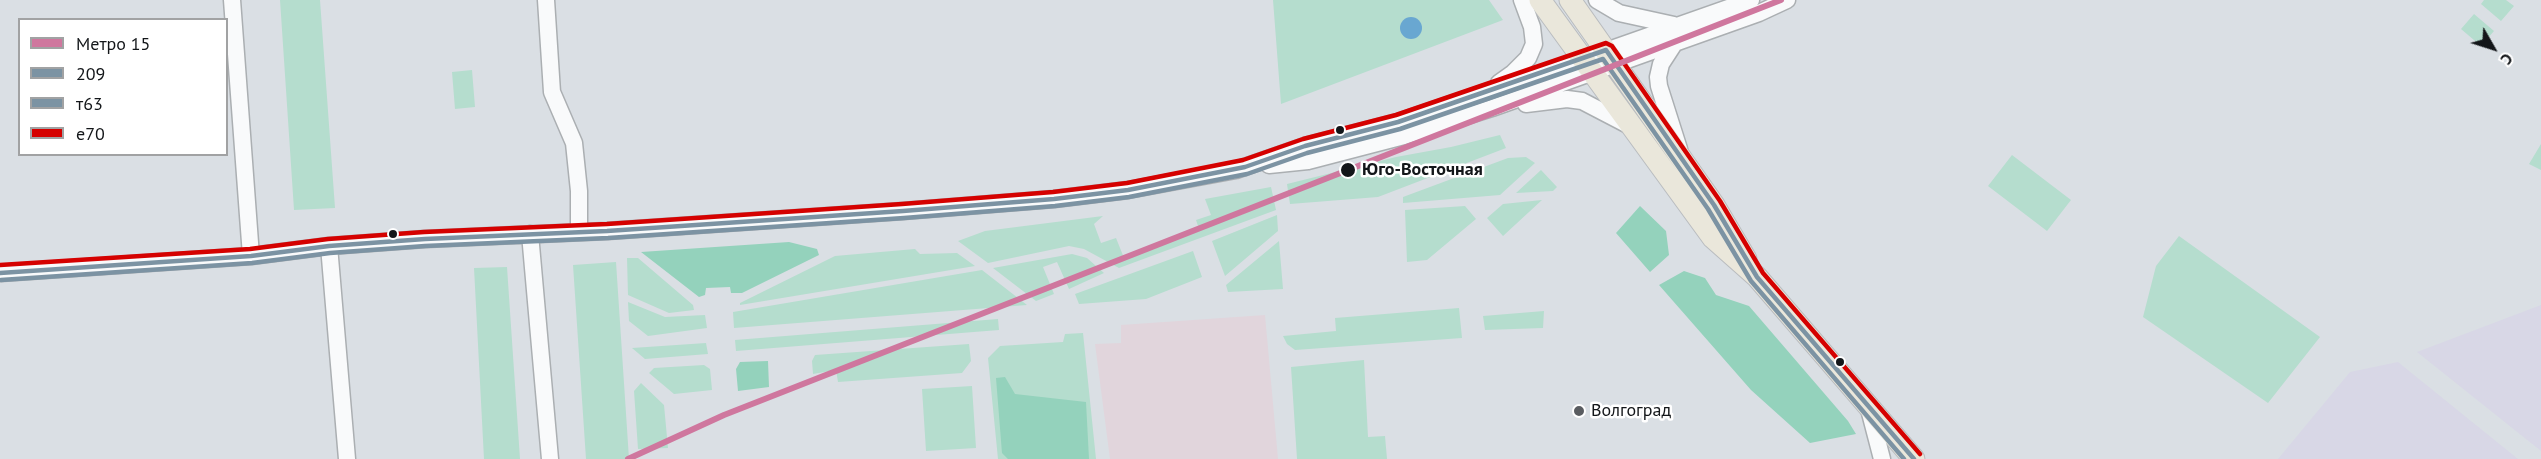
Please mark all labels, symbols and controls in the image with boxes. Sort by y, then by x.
legend [18,18,228,156]
north arrow [2463,18,2523,78]
text: Метро 15 [76,32,150,55]
text: С [2496,50,2518,69]
text: 209 [76,62,105,85]
text: т63 [76,92,103,115]
text: е70 [76,122,105,145]
unlabelled marker [1334,124,1346,136]
place label: Юго-Восточная [1362,159,1483,181]
marker: Юго-Восточная [1339,161,1357,179]
unlabelled marker [387,228,399,240]
unlabelled marker [1834,356,1846,368]
place label: Волгоград [1591,400,1671,422]
marker: Волгоград [1572,404,1586,418]

